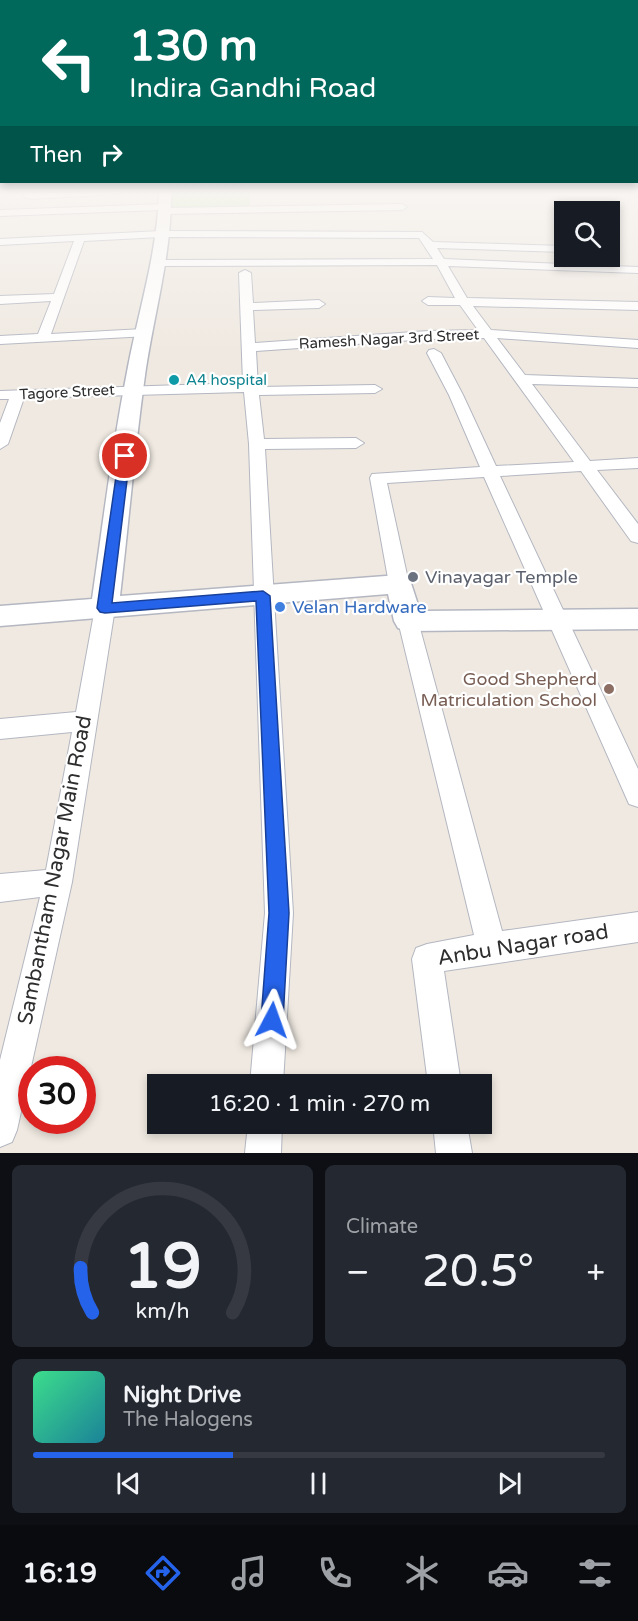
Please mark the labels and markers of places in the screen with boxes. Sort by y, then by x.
place label: A4 hospital [186,371,267,389]
marker: A4 hospital [167,373,181,387]
pin [99,430,150,481]
place label: Vinayagar Temple [425,566,578,588]
marker: Vinayagar Temple [406,570,420,584]
place label: Velan Hardware [292,596,427,618]
marker: Velan Hardware [273,600,287,614]
place label: Good Shepherd Matriculation School [421,668,597,711]
marker: Good Shepherd Matriculation School [602,682,616,696]

